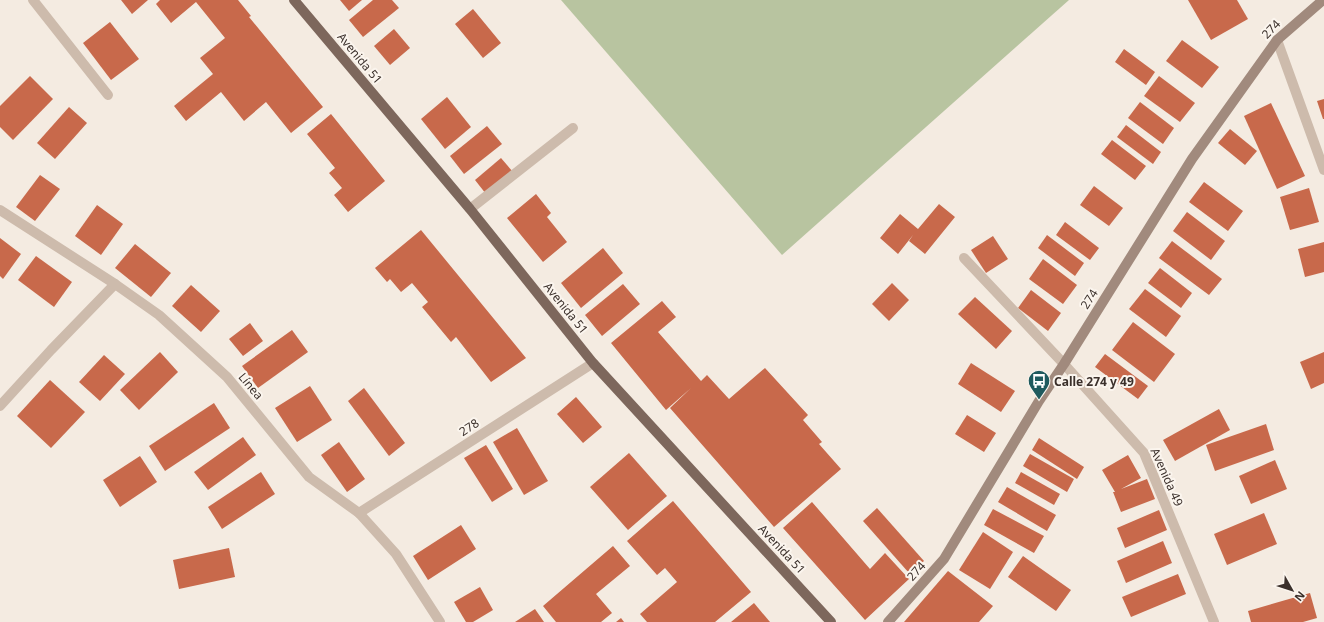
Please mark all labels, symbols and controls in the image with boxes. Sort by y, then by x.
street label: 274 [1258,16,1284,42]
street label: Avenida 51 [334,29,386,87]
street label: Avenida 51 [540,279,592,337]
street label: 274 [1076,286,1102,312]
bus stop icon: Calle 274 y 49 [1026,368,1052,401]
street label: Línea [235,369,267,403]
place label: Calle 274 y 49 [1054,373,1134,390]
street label: 278 [456,414,482,440]
street label: Avenida 49 [1147,445,1187,509]
street label: Avenida 51 [755,521,809,577]
street label: 274 [903,558,929,584]
north arrow [1272,570,1312,610]
text: N [1292,588,1309,605]

